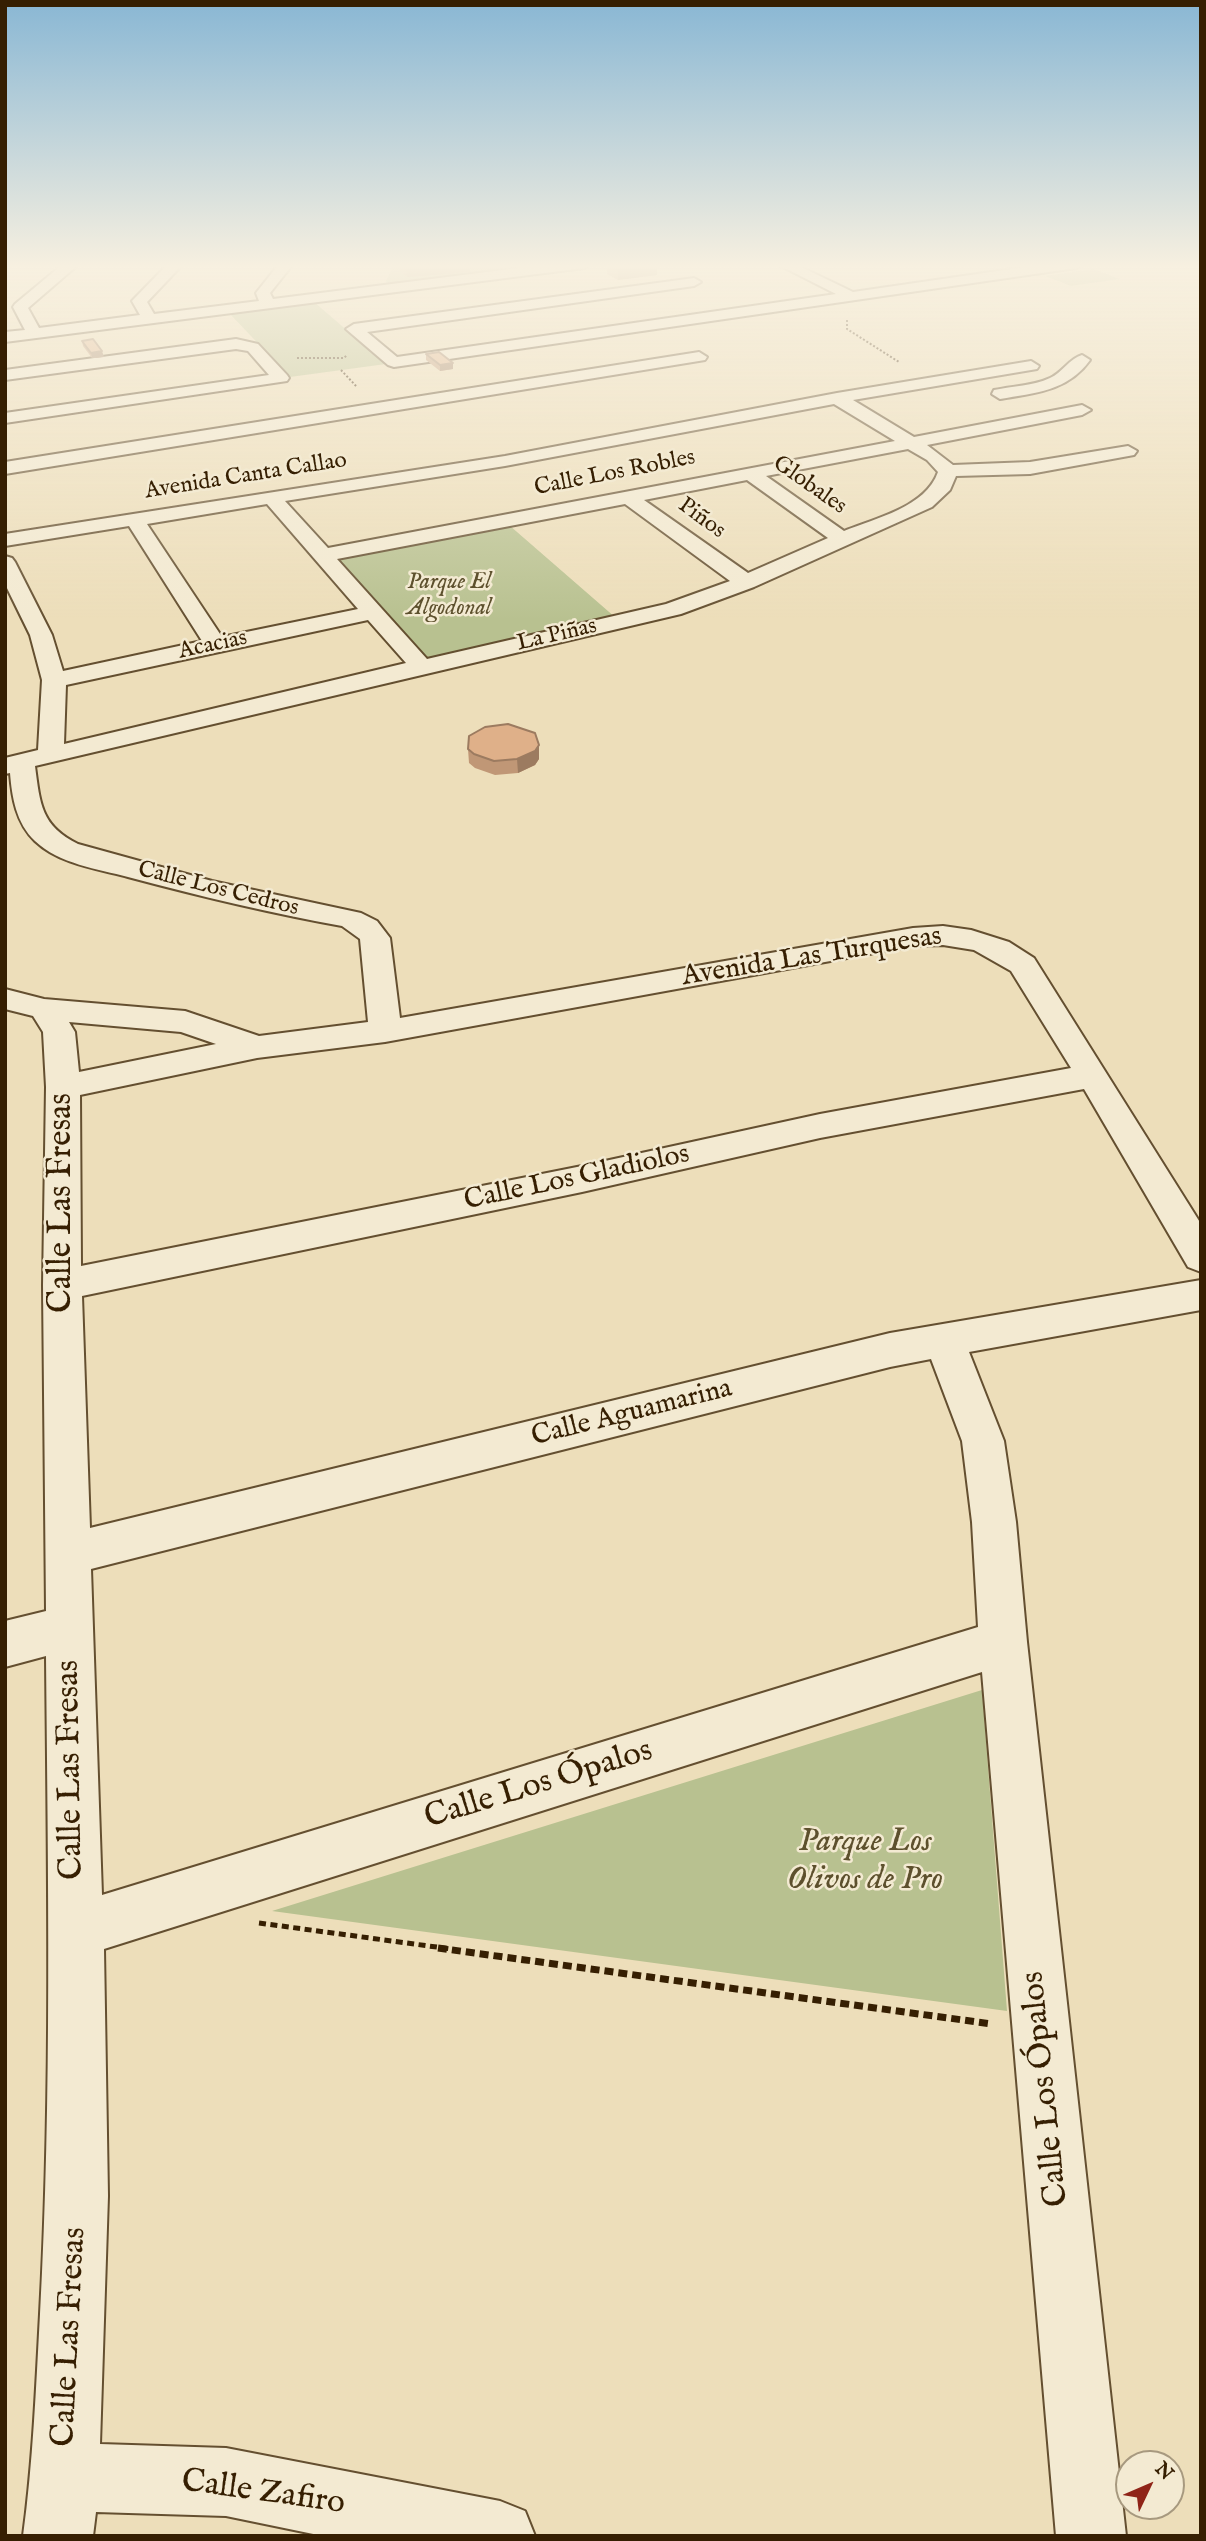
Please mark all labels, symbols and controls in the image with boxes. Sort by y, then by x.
street label: Calle Los Robles [532,445,698,503]
street label: Avenida Canta Callao [143,447,349,507]
street label: Globales [767,451,851,521]
street label: Piños [672,492,730,546]
park label: Parque El Algodonal [407,569,491,623]
street label: La Piñas [514,613,600,659]
street label: Acacias [176,625,250,667]
street label: Calle Los Cedros [135,857,301,923]
street label: Avenida Las Turquesas [680,921,944,995]
street label: Calle Las Fresas [43,1093,83,1313]
street label: Calle Los Gladiolos [461,1139,693,1219]
street label: Calle Aguamarina [528,1373,736,1455]
street label: Calle Las Fresas [50,1660,94,1880]
street label: Calle Los Ópalos [420,1733,658,1839]
park label: Parque Los Olivos de Pro [787,1823,943,1901]
street label: Calle Los Ópalos [1015,1969,1079,2209]
street label: Calle Las Fresas [45,2226,97,2448]
north arrow [1115,2450,1185,2520]
text: N [1149,2458,1178,2486]
street label: Calle Zafiro [179,2463,347,2525]

